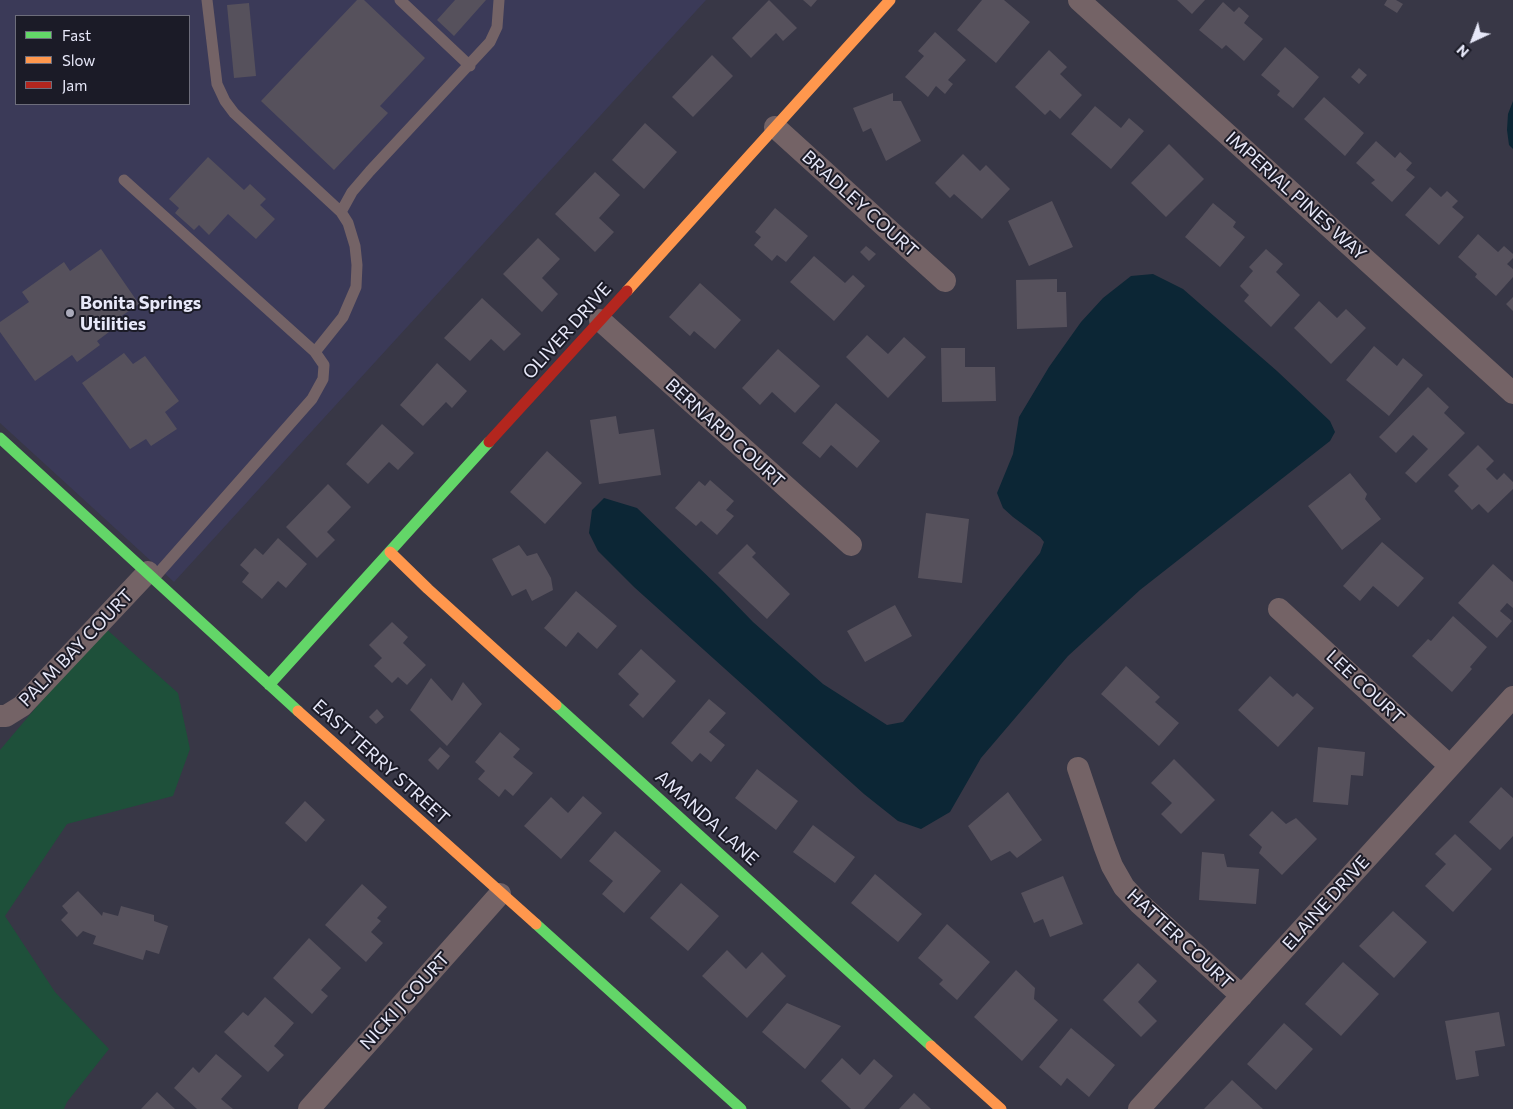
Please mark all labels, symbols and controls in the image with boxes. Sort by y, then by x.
legend [15,15,190,105]
north arrow [1448,15,1498,65]
text: Fast [62,26,91,44]
text: N [1453,42,1472,61]
text: Slow [62,51,95,69]
text: Jam [62,76,87,94]
street label: IMPERIAL PINES WAY [1221,127,1371,265]
street label: BRADLEY COURT [797,146,923,262]
street label: OLIVER DRIVE [518,278,616,384]
place label: Bonita Springs Utilities [80,292,201,334]
marker: Bonita Springs Utilities [64,307,76,319]
street label: BERNARD COURT [661,374,789,492]
street label: PALM BAY COURT [14,585,138,711]
street label: LEE COURT [1322,645,1408,729]
street label: EAST TERRY STREET [308,695,454,829]
street label: AMANDA LANE [651,766,763,870]
street label: ELAINE DRIVE [1278,851,1374,955]
street label: HATTER COURT [1123,884,1237,994]
street label: NICKI J COURT [356,948,454,1054]

